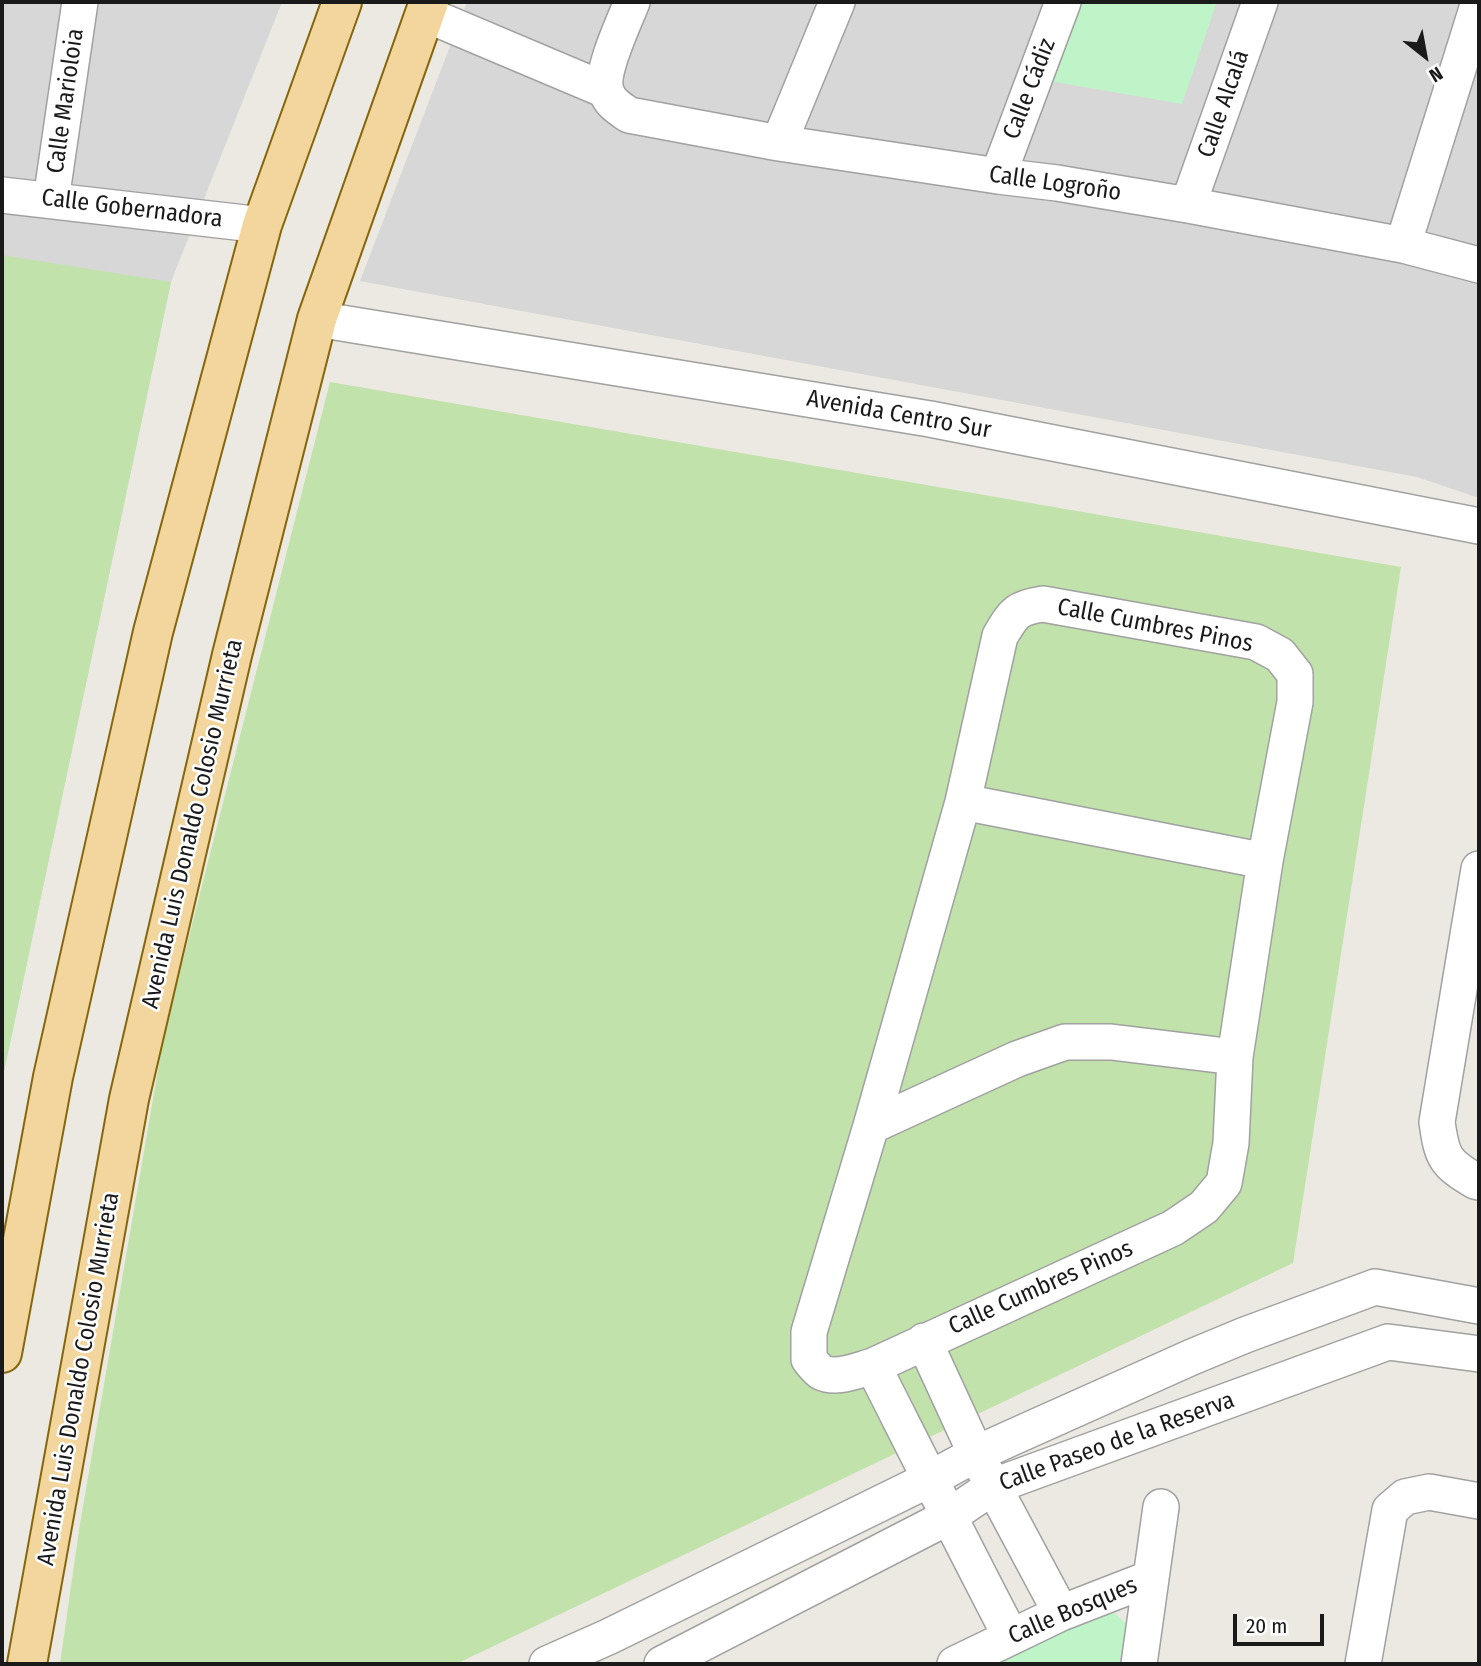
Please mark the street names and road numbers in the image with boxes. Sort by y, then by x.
street label: Calle Marioloia [42,27,90,175]
street label: Calle Cádiz [998,35,1062,143]
street label: Calle Alcalá [1192,46,1256,162]
street label: Calle Logroño [987,160,1123,208]
street label: Calle Gobernadora [40,184,224,234]
street label: Avenida Centro Sur [804,385,994,445]
street label: Calle Cumbres Pinos [1055,593,1255,659]
street label: Avenida Luis Donaldo Colosio Murrieta [136,636,250,1012]
street label: Avenida Luis Donaldo Colosio Murrieta [32,1190,126,1568]
street label: Calle Cumbres Pinos [944,1234,1138,1342]
street label: Calle Paseo de la Reserva [996,1386,1238,1498]
street label: Calle Bosques [1004,1571,1142,1651]

